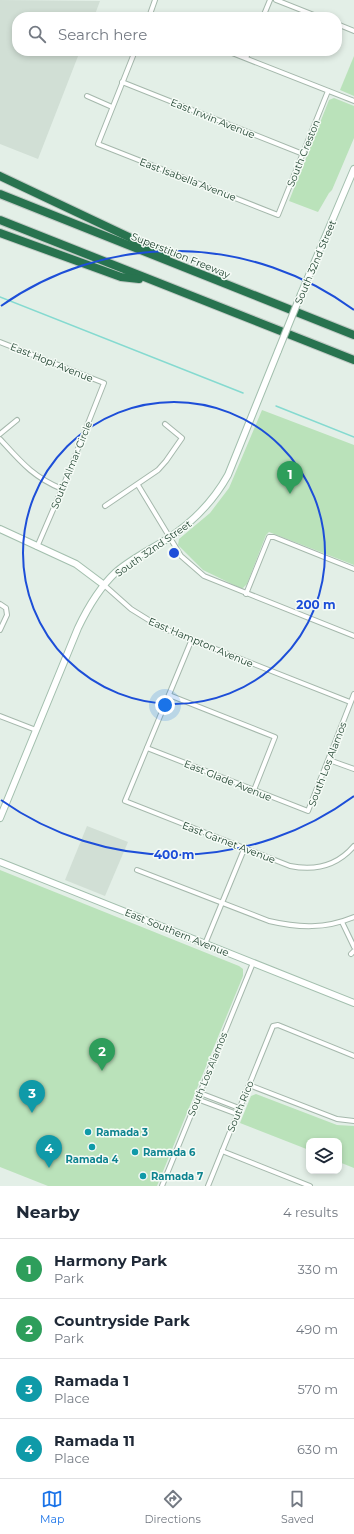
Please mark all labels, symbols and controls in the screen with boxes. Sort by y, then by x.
search box [12,12,342,56]
icon: search [26,23,48,45]
text: Search here [58,25,147,44]
street label: East Irwin Avenue [169,96,257,141]
street label: South Creston [284,118,323,189]
street label: East Isabella Avenue [138,155,238,204]
street label: South 32nd Street [292,218,339,306]
street label: Superstition Freeway [129,230,233,281]
street label: East Hopi Avenue [8,340,95,385]
street label: South Almar Circle [48,419,95,511]
pin: 1 [277,461,303,494]
street label: South 32nd Street [113,517,194,580]
centre of rings [167,546,181,560]
text: 200 m [296,597,336,612]
street label: East Hampton Avenue [146,614,255,670]
your location [155,695,175,715]
street label: South Los Alamos [305,720,350,808]
street label: East Glade Avenue [182,757,274,804]
street label: East Garnet Avenue [180,819,277,866]
text: 400 m [154,847,194,862]
street label: East Southern Avenue [123,906,231,959]
street label: South Los Alamos [185,1030,230,1118]
pin: 2 [89,1038,115,1071]
street label: South Rico [224,1079,257,1134]
pin: 3 [19,1080,45,1113]
place label: Ramada 3 [96,1126,148,1139]
marker: Ramada 3 [83,1127,93,1137]
pin: 4 [36,1135,62,1168]
map controls [306,1138,342,1174]
button: layers [306,1138,342,1174]
marker: Ramada 4 [87,1142,97,1152]
place label: Ramada 6 [143,1146,196,1159]
marker: Ramada 6 [130,1147,140,1157]
place label: Ramada 4 [66,1153,119,1166]
place label: Ramada 7 [151,1170,203,1183]
marker: Ramada 7 [138,1171,148,1181]
text: Nearby [16,1202,80,1222]
text: 4 results [283,1204,338,1220]
text: Harmony Park [54,1251,167,1270]
text: 1 [26,1261,32,1277]
text: 330 m [298,1261,338,1277]
text: Park [54,1270,84,1286]
text: Countryside Park [54,1311,190,1330]
text: 2 [25,1321,33,1337]
text: 490 m [296,1321,338,1337]
text: Park [54,1330,84,1346]
text: Ramada 1 [54,1371,129,1390]
text: 3 [25,1381,33,1397]
text: 570 m [298,1381,338,1397]
text: Place [54,1390,90,1406]
text: Ramada 11 [54,1431,135,1450]
text: 4 [25,1441,33,1457]
text: 630 m [297,1441,338,1457]
text: Place [54,1450,90,1466]
tab: Map [40,1488,64,1526]
tab: Directions [145,1488,201,1526]
tab: Saved [281,1488,314,1526]

